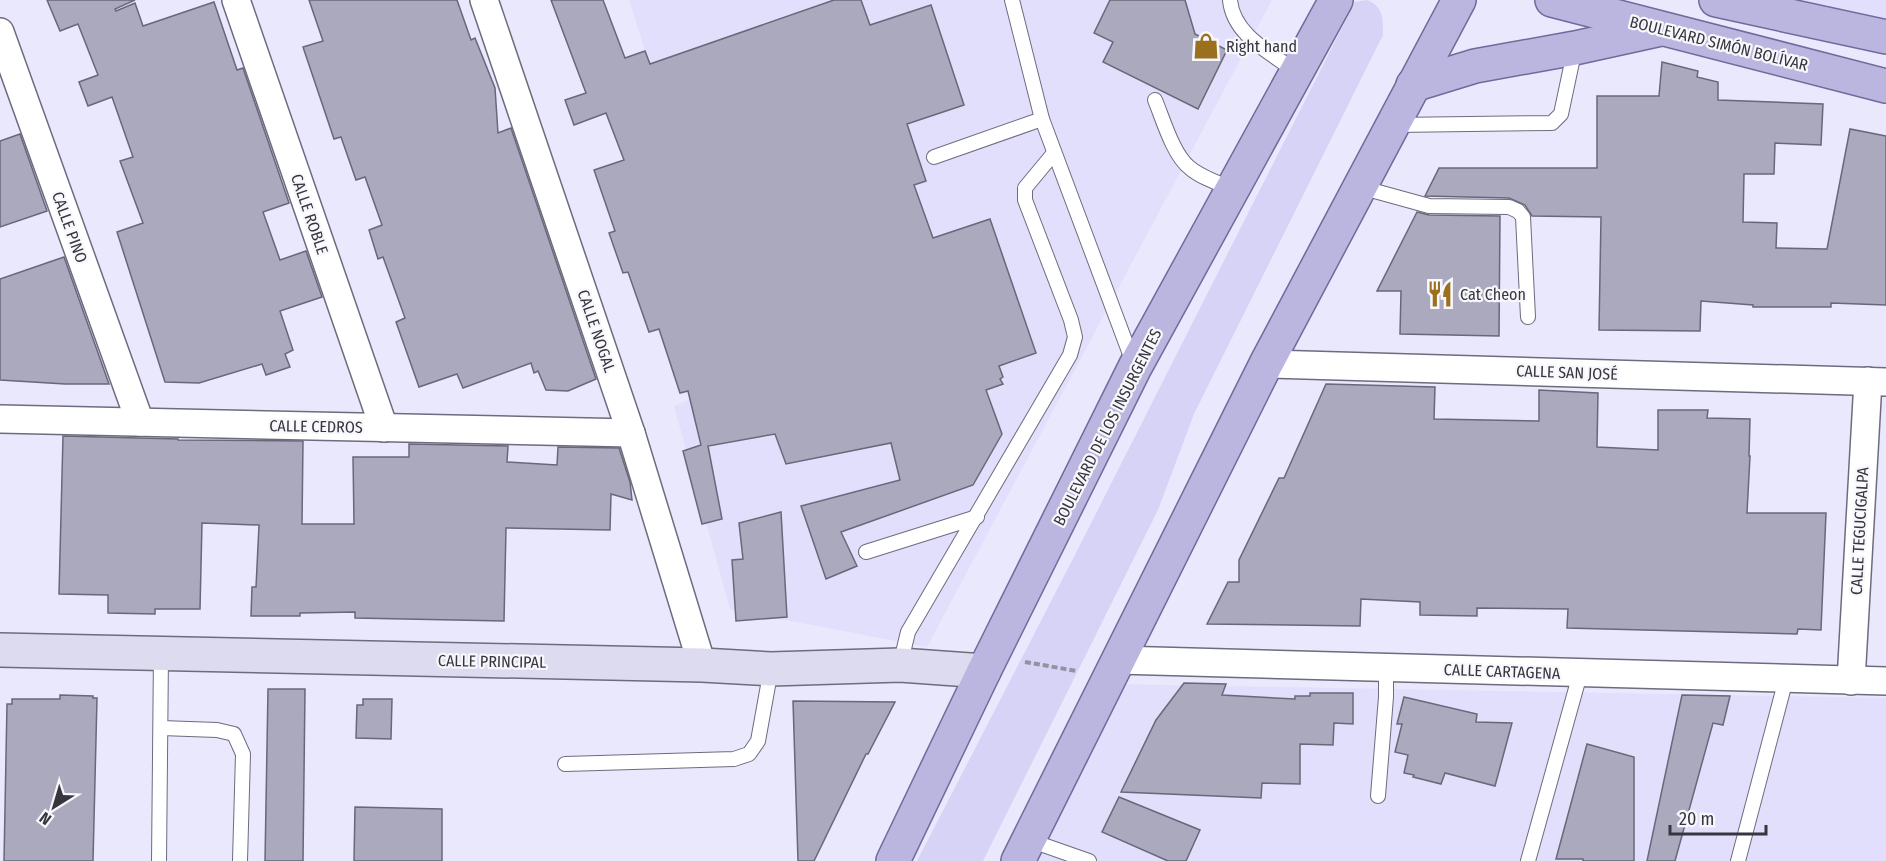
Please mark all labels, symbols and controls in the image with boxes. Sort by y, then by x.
street label: BOULEVARD SIMÓN BOLÍVAR [1628,12,1810,75]
shop icon: Right hand [1191,31,1221,61]
place label: Right hand [1226,37,1297,56]
street label: CALLE ROBLE [287,171,332,257]
street label: CALLE PINO [48,189,91,265]
restaurant icon: Cat Cheon [1425,279,1455,309]
place label: Cat Cheon [1460,285,1526,304]
street label: CALLE NOGAL [573,287,620,375]
street label: BOULEVARD DE LOS INSURGENTES [1049,326,1166,529]
street label: CALLE SAN JOSÉ [1516,361,1618,384]
street label: CALLE CEDROS [269,416,363,437]
street label: CALLE TEGUCIGALPA [1847,466,1872,595]
street label: CALLE PRINCIPAL [438,651,546,672]
street label: CALLE CARTAGENA [1443,660,1561,683]
north arrow [24,777,84,837]
scale bar [1670,798,1766,836]
text: N [36,808,55,829]
text: 20 m [1679,808,1714,830]

